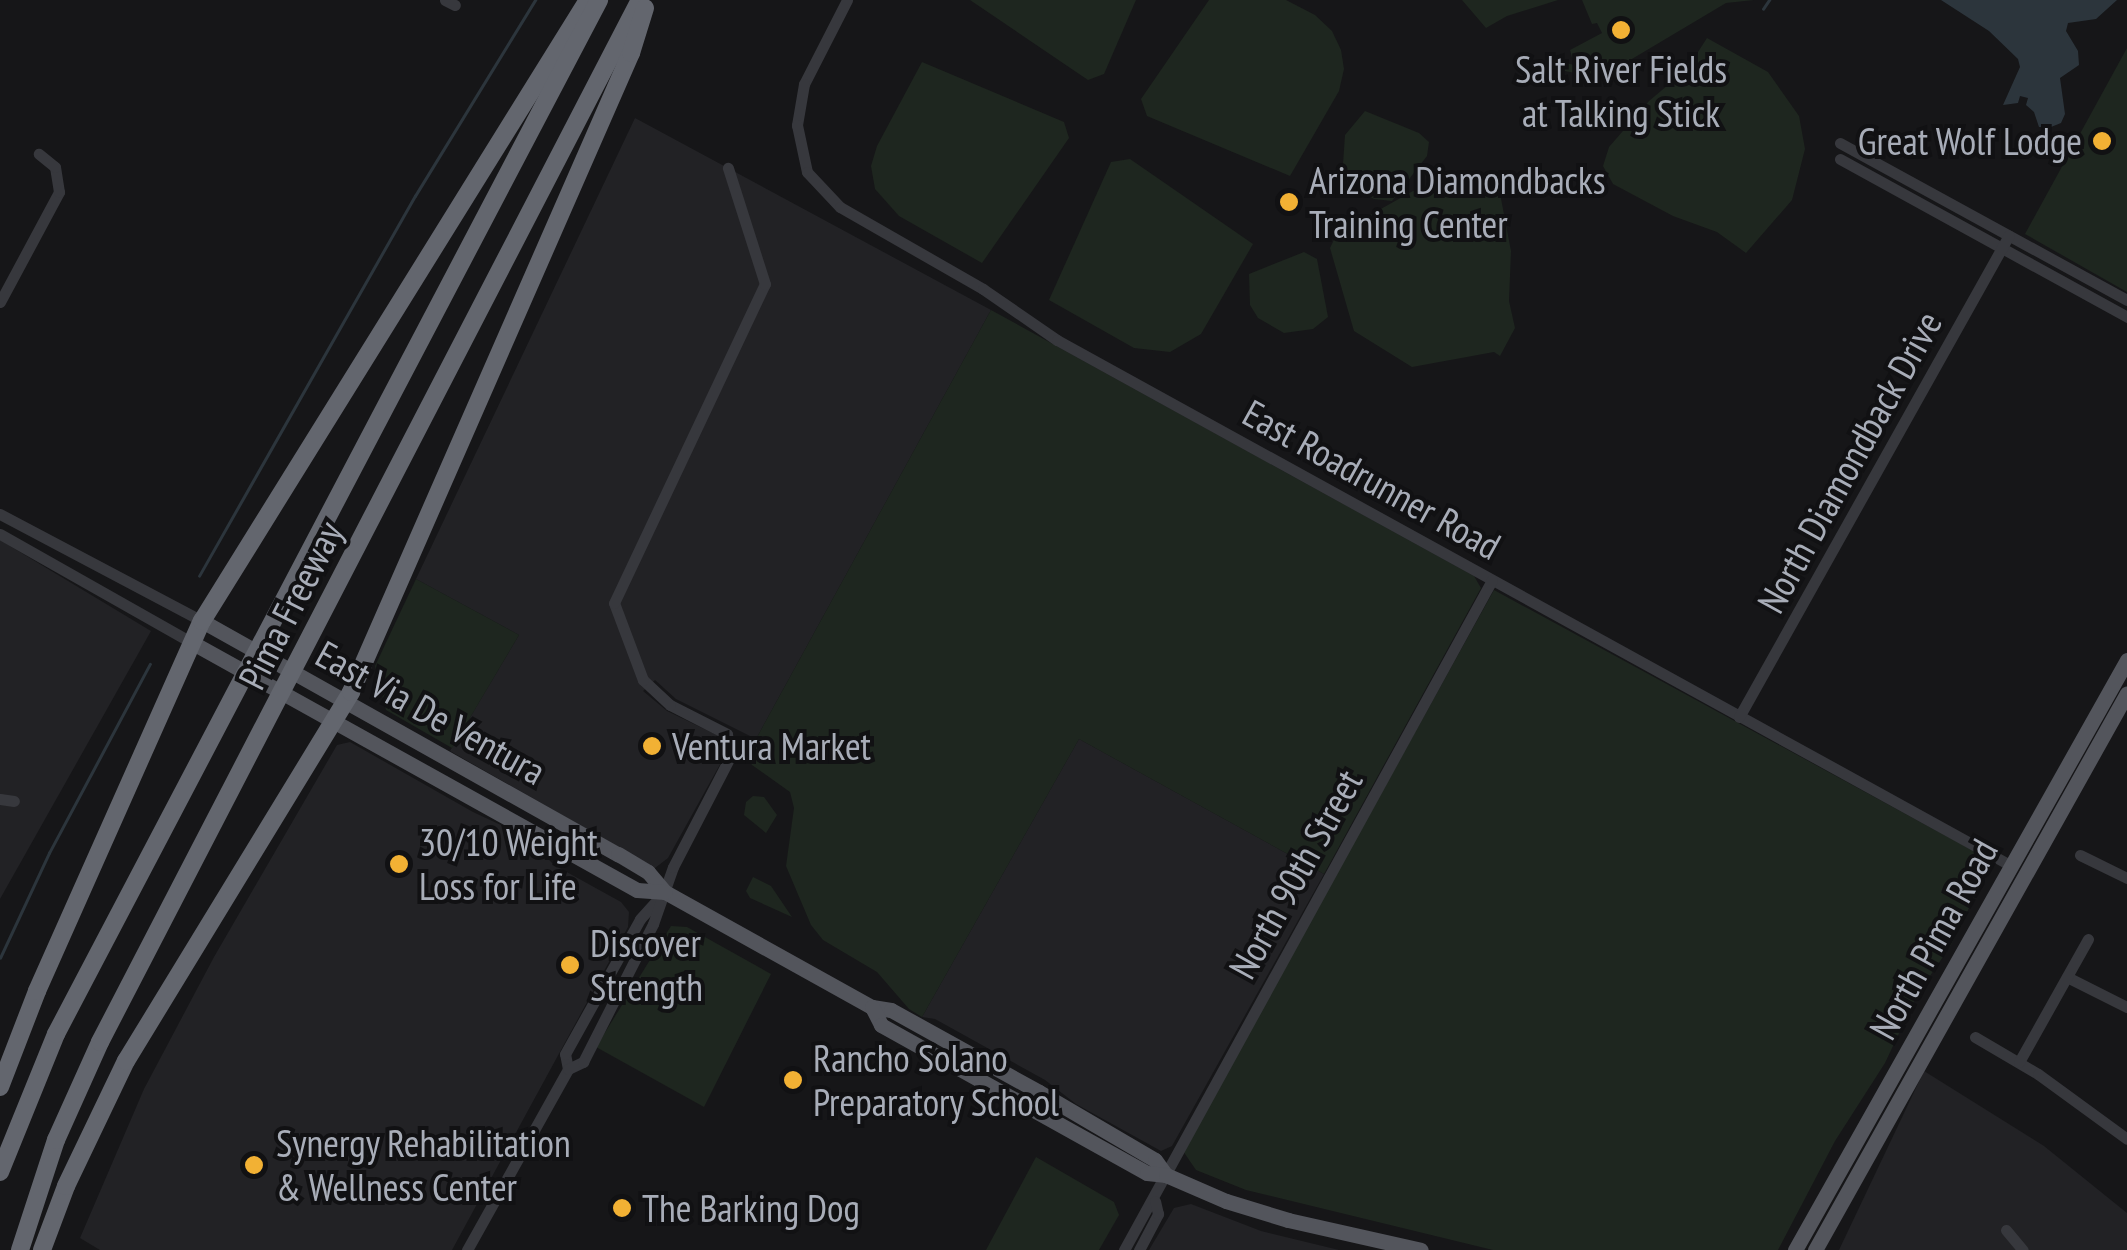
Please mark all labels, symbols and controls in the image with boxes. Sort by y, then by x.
marker: Salt River Fields at Talking Stick [1610,19,1632,41]
place label: Salt River Fields at Talking Stick [1515,46,1727,136]
place label: Great Wolf Lodge [1857,118,2082,164]
marker: Great Wolf Lodge [2091,130,2113,152]
place label: Arizona Diamondbacks Training Center [1309,157,1606,246]
marker: Arizona Diamondbacks Training Center [1278,191,1300,213]
street label: North Diamondback Drive [1747,303,1951,621]
street label: East Roadrunner Road [1235,390,1509,568]
street label: Pima Freeway [228,513,352,697]
street label: East Via De Ventura [308,630,554,794]
place label: Ventura Market [672,723,871,769]
marker: Ventura Market [641,735,663,757]
street label: North 90th Street [1219,762,1371,986]
place label: 30/10 Weight Loss for Life [419,819,598,908]
street label: North Pima Road [1859,831,2007,1047]
marker: 30/10 Weight Loss for Life [388,853,410,875]
place label: Discover Strength [590,920,703,1009]
marker: Discover Strength [559,954,581,976]
place label: Rancho Solano Preparatory School [813,1035,1060,1124]
marker: Rancho Solano Preparatory School [782,1069,804,1091]
place label: Synergy Rehabilitation & Wellness Center [276,1120,572,1210]
marker: Synergy Rehabilitation & Wellness Center [241,1152,267,1178]
place label: The Barking Dog [642,1185,860,1231]
marker: The Barking Dog [611,1197,633,1219]

